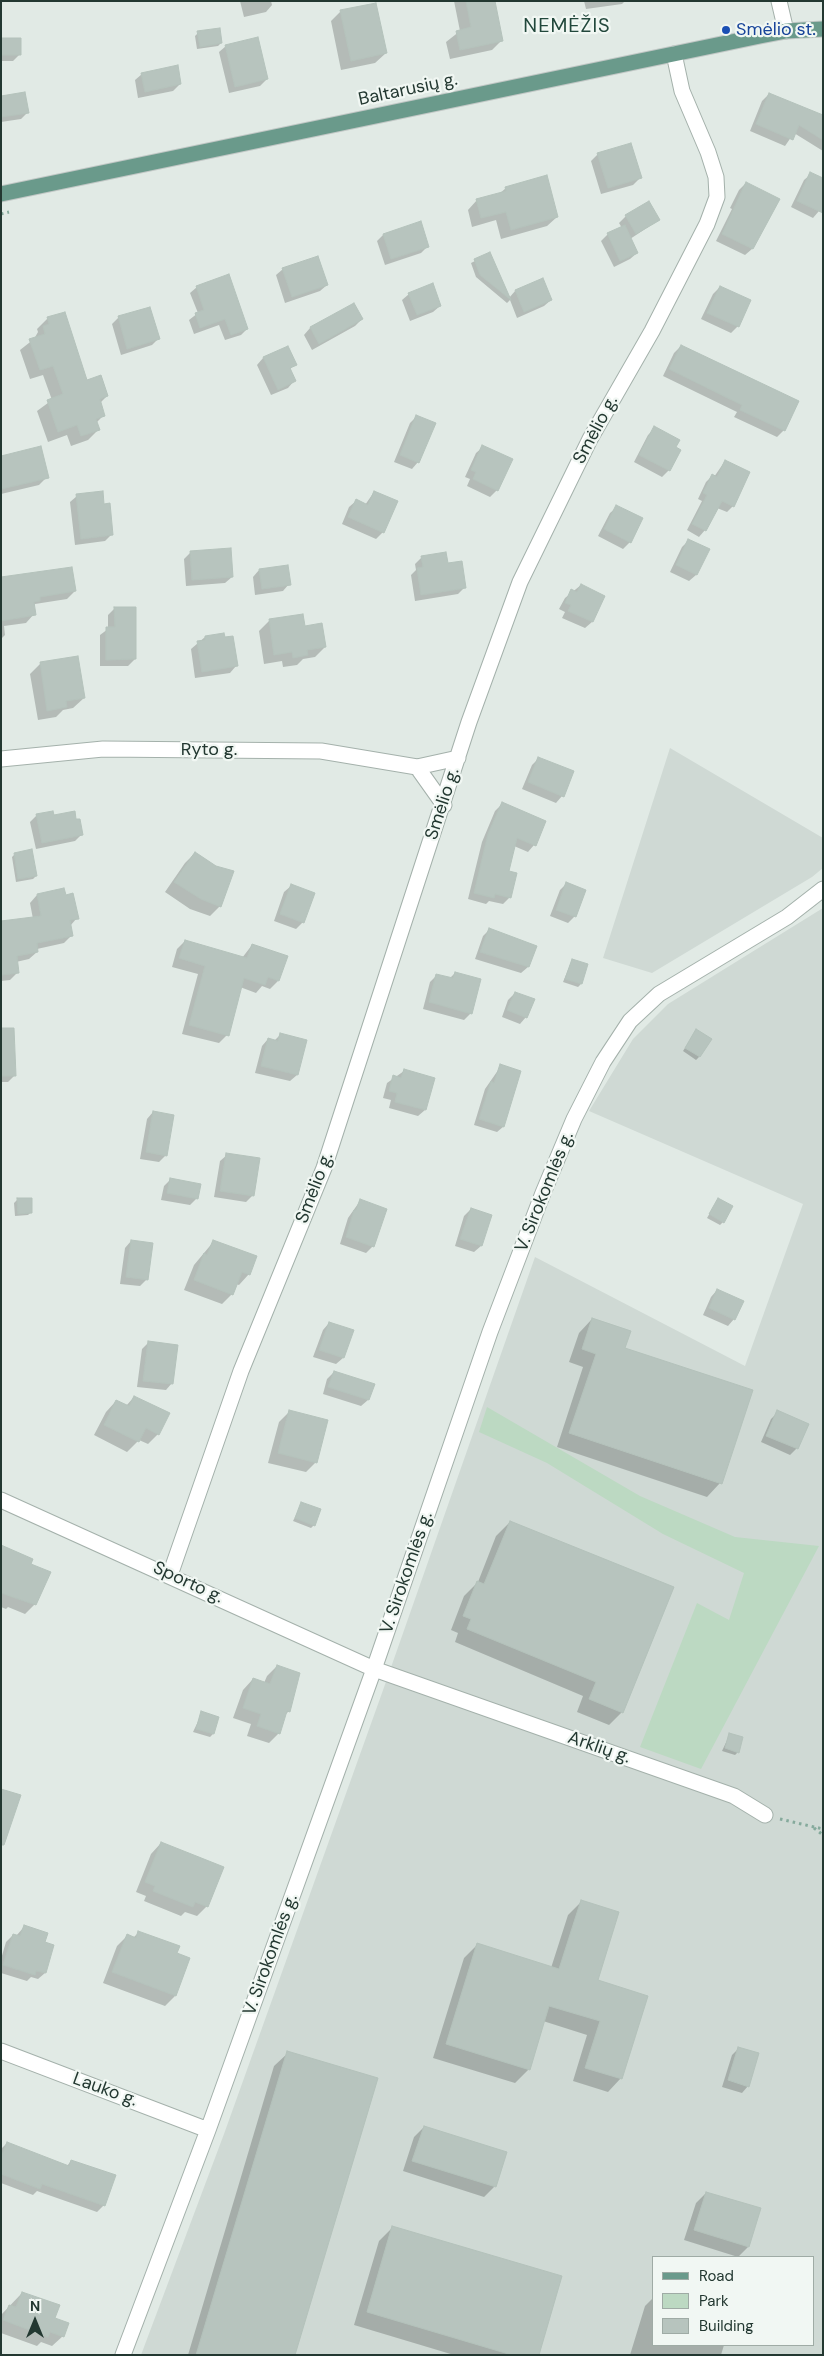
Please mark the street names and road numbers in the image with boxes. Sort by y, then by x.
street label: Baltarusių g. [357,69,459,111]
street label: Smėlio g. [569,392,623,468]
street label: Ryto g. [181,739,237,761]
street label: Smėlio g. [421,765,465,843]
street label: V. Sirokomlės g. [511,1129,579,1255]
street label: Smėlio g. [292,1150,338,1226]
street label: V. Sirokomlės g. [376,1509,438,1637]
street label: Sporto g. [149,1557,227,1609]
street label: Arklių g. [565,1727,633,1769]
street label: V. Sirokomlės g. [239,1891,303,2019]
street label: Lauko g. [70,2068,140,2112]

